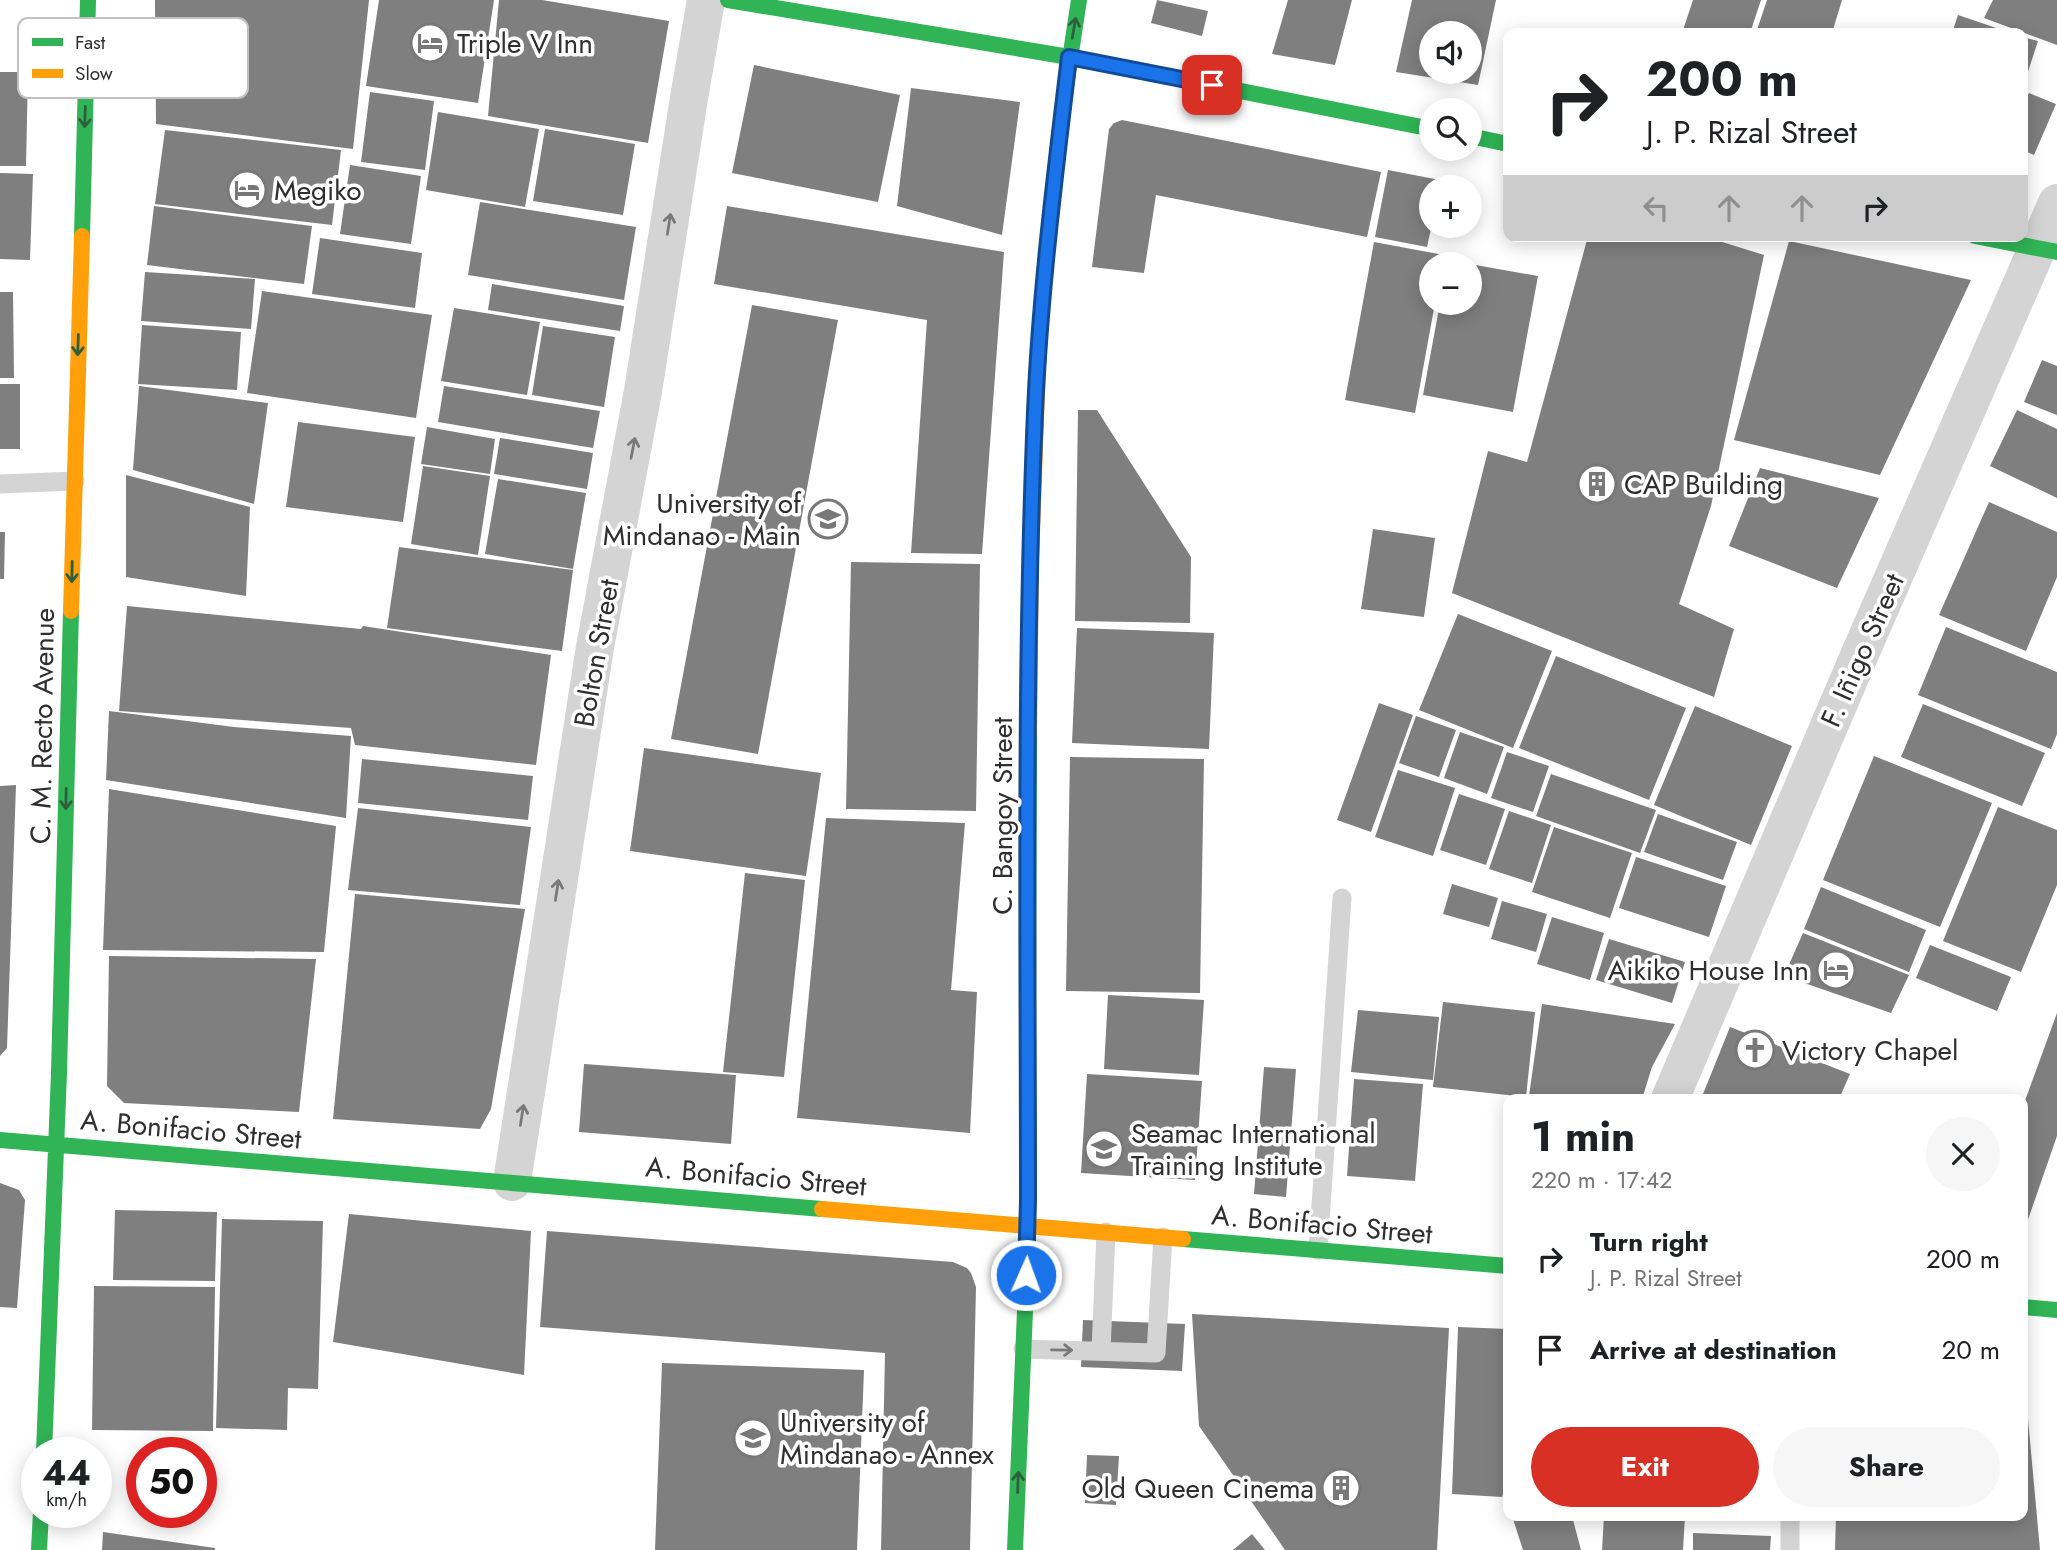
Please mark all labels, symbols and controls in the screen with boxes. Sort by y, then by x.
one-way arrow [1068,17,1081,40]
legend [18,18,248,98]
map controls [1419,21,1482,315]
button: sound [1419,21,1482,84]
hotel icon: Triple V Inn [409,22,451,64]
place label: Triple V Inn [457,23,593,64]
text: Fast [75,29,106,56]
text: 200 m [1646,44,1798,114]
pin [1182,55,1242,115]
icon: right [1531,56,1622,147]
text: Slow [75,60,113,87]
icon: arrive [1193,66,1231,104]
button: search [1419,98,1482,161]
one-way arrow [78,105,91,128]
text: J. P. Rizal Street [1646,109,1857,155]
hotel icon: Megiko [226,169,268,211]
place label: Megiko [274,170,362,211]
button: + [1419,175,1482,238]
icon: left [1637,189,1675,227]
icon: ahead [1710,189,1748,227]
icon: ahead [1783,189,1821,227]
icon: right [1856,189,1894,227]
one-way arrow [663,213,676,236]
button: − [1419,252,1482,315]
one-way arrow [72,333,85,356]
one-way arrow [626,437,640,460]
building icon: CAP Building [1576,463,1618,505]
place label: CAP Building [1624,464,1783,505]
place label: University of Mindanao - Main [603,483,802,556]
school or university icon: University of Mindanao - Main [807,498,849,540]
one-way arrow [66,560,79,583]
street label: F. Iñigo Street [1810,567,1915,734]
street label: Bolton Street [563,576,630,730]
street label: C. M. Recto Avenue [20,608,65,844]
street label: C. Bangoy Street [982,717,1023,915]
one-way arrow [60,788,73,811]
one-way arrow [551,879,564,902]
hotel icon: Aikiko House Inn [1815,949,1857,991]
place label: Aikiko House Inn [1608,950,1809,991]
church icon: Victory Chapel [1734,1029,1776,1071]
place label: Victory Chapel [1782,1030,1959,1071]
street label: A. Bonifacio Street [79,1099,303,1160]
one-way arrow [516,1104,529,1127]
text: 1 min [1531,1106,1635,1167]
place label: Seamac International Training Institute [1131,1113,1376,1186]
button: close [1926,1117,2000,1191]
school or university icon: Seamac International Training Institute [1083,1128,1125,1170]
street label: A. Bonifacio Street [644,1146,868,1207]
text: 220 m · 17:42 [1531,1163,1672,1197]
street label: A. Bonifacio Street [1210,1194,1434,1255]
text: Turn right [1590,1223,1708,1261]
position arrow [989,1238,1063,1312]
icon: right [1531,1240,1569,1278]
text: 200 m [1926,1240,2000,1278]
text: J. P. Rizal Street [1590,1261,1742,1295]
icon: arrive [1531,1331,1569,1369]
text: Arrive at destination [1590,1331,1837,1369]
text: 20 m [1942,1331,2000,1369]
one-way arrow [1050,1343,1073,1356]
place label: University of Mindanao - Annex [780,1402,994,1475]
school or university icon: University of Mindanao - Annex [732,1417,774,1459]
button: Exit [1531,1427,1759,1507]
button: Share [1773,1427,2000,1507]
speed limit sign: 50 [126,1437,217,1528]
text: 44 [42,1448,91,1498]
building icon: Old Queen Cinema [1320,1467,1362,1509]
place label: Old Queen Cinema [1081,1468,1314,1509]
one-way arrow [1011,1471,1024,1494]
text: km/h [46,1487,87,1513]

